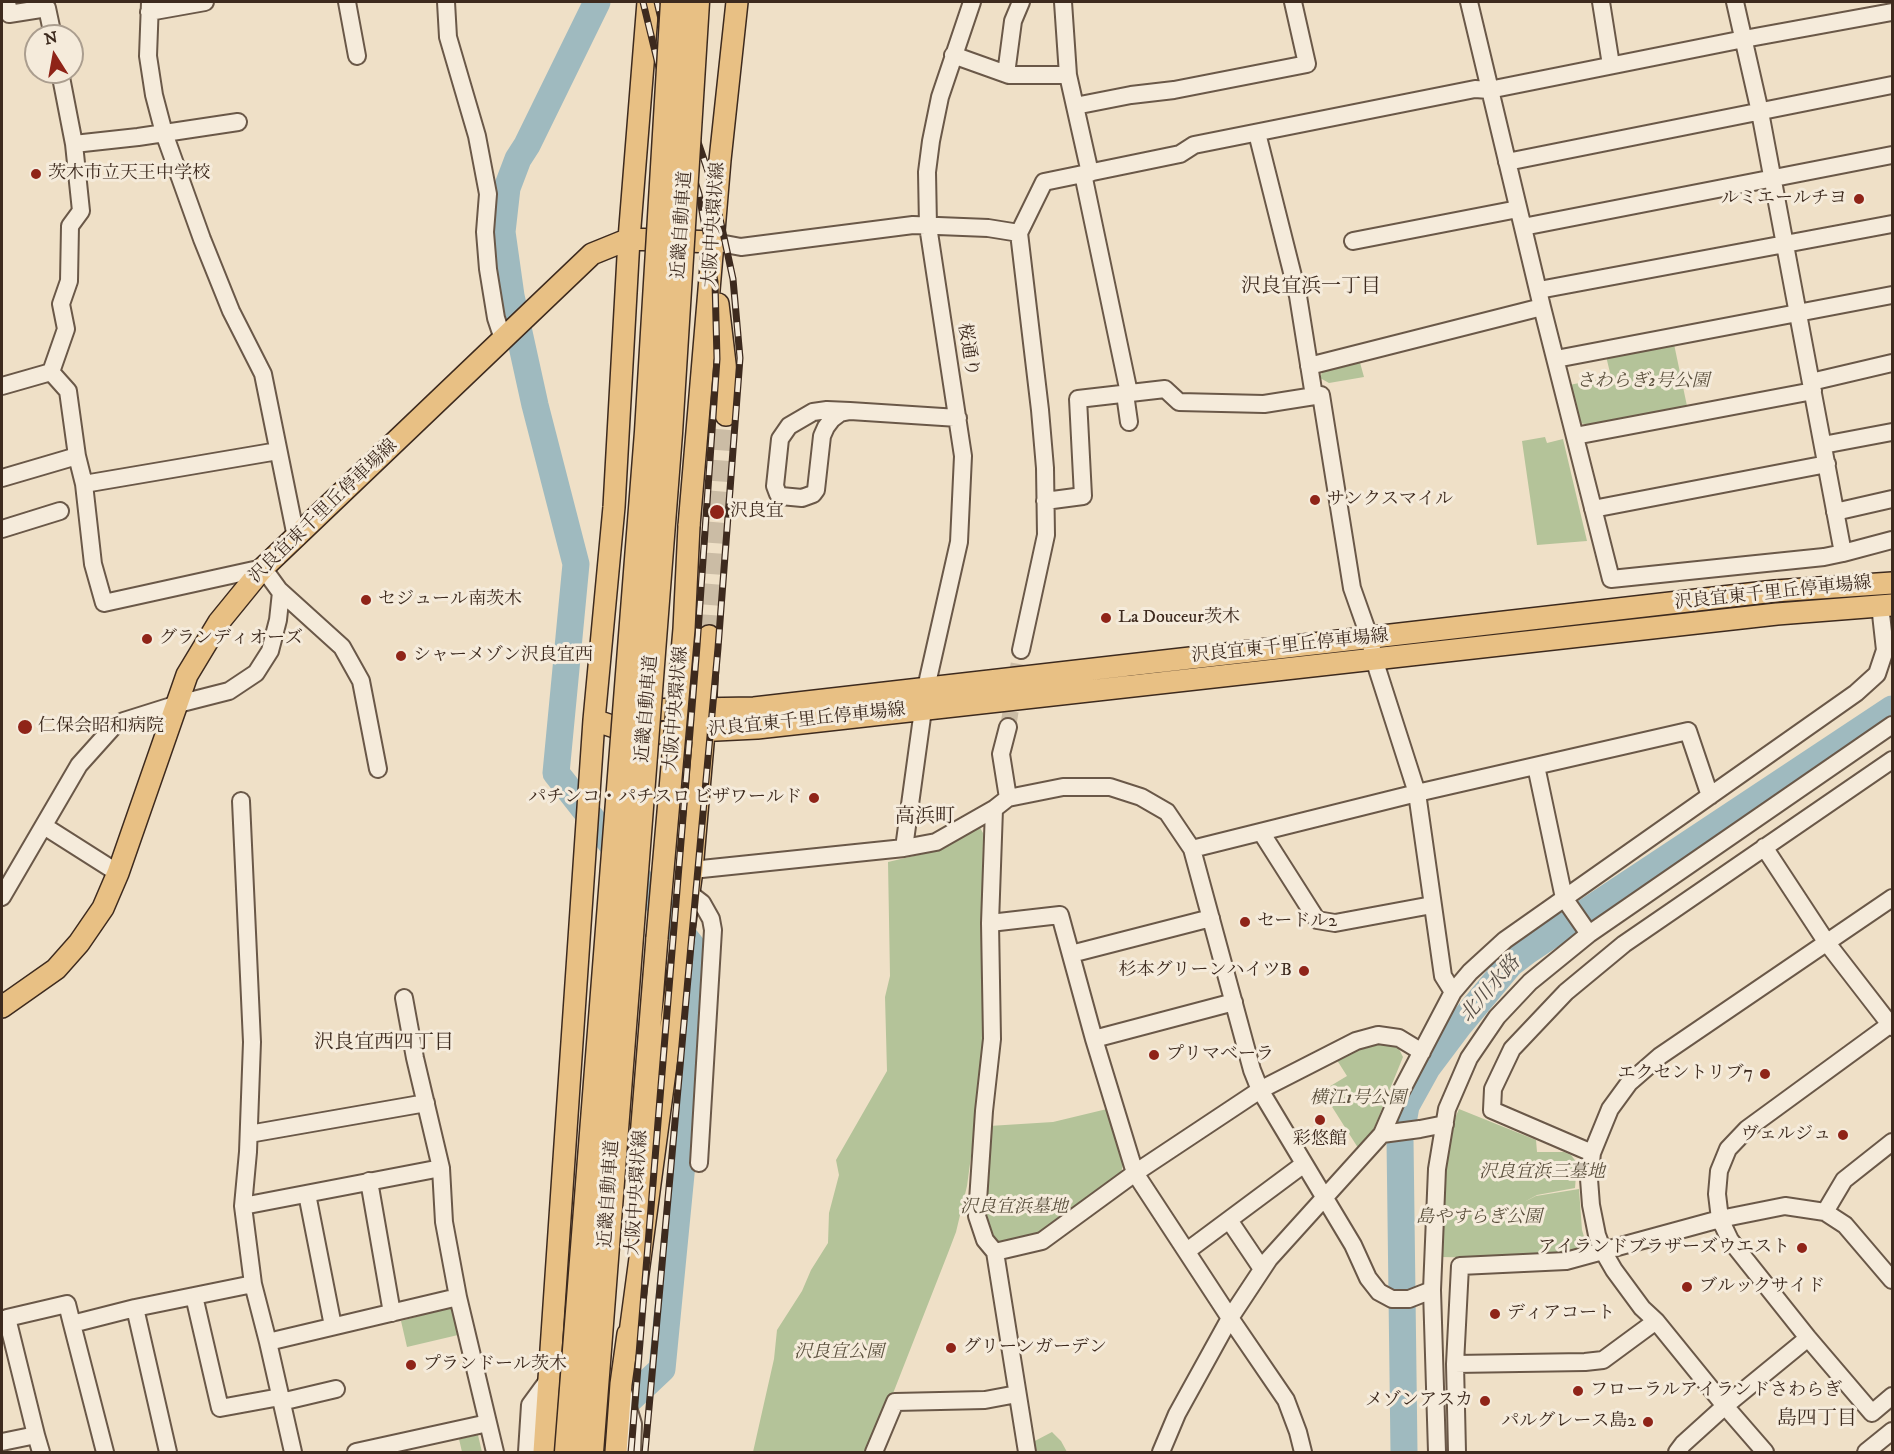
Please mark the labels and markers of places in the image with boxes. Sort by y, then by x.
place label: 茨木市立天王中学校 [48,163,210,185]
marker: 茨木市立天王中学校 [29,167,43,181]
place label: ルミエールチヨ [1721,188,1847,210]
marker: ルミエールチヨ [1852,192,1866,206]
place label: サンクスマイル [1327,489,1453,511]
marker: サンクスマイル [1308,493,1322,507]
place label: 沢良宜 [730,501,784,523]
marker: 沢良宜 [708,503,726,521]
place label: セジュール南茨木 [378,589,522,611]
marker: セジュール南茨木 [359,593,373,607]
place label: La Douceur茨木 [1118,607,1240,629]
marker: La Douceur茨木 [1099,611,1113,625]
place label: グランディオーズ [159,628,303,650]
marker: グランディオーズ [140,632,154,646]
place label: シャーメゾン沢良宜西 [413,645,593,667]
marker: シャーメゾン沢良宜西 [394,649,408,663]
place label: 仁保会昭和病院 [38,716,164,738]
marker: 仁保会昭和病院 [16,718,34,736]
place label: パチンコ・パチスロ ビザワールド [528,787,802,809]
marker: パチンコ・パチスロ ビザワールド [807,791,821,805]
place label: セードル2 [1257,911,1337,933]
marker: セードル2 [1238,915,1252,929]
place label: 杉本グリーンハイツB [1119,960,1292,982]
marker: 杉本グリーンハイツB [1297,964,1311,978]
place label: プリマベーラ [1166,1044,1274,1066]
marker: プリマベーラ [1147,1048,1161,1062]
place label: エクセントリブ7 [1618,1063,1753,1085]
marker: エクセントリブ7 [1758,1067,1772,1081]
marker: 彩悠館 [1313,1113,1327,1127]
place label: ヴェルジュ [1741,1124,1831,1146]
marker: ヴェルジュ [1836,1128,1850,1142]
place label: 彩悠館 [1293,1129,1347,1151]
place label: アイランドブラザーズウエスト [1538,1237,1790,1259]
marker: アイランドブラザーズウエスト [1795,1241,1809,1255]
place label: ブルックサイド [1699,1276,1825,1298]
marker: ブルックサイド [1680,1280,1694,1294]
place label: ディアコート [1507,1303,1615,1325]
marker: ディアコート [1488,1307,1502,1321]
place label: グリーンガーデン [963,1337,1107,1359]
marker: グリーンガーデン [944,1341,958,1355]
place label: プランドール茨木 [423,1354,567,1376]
marker: プランドール茨木 [404,1358,418,1372]
place label: フローラルアイランドさわらぎ [1590,1380,1842,1402]
marker: フローラルアイランドさわらぎ [1571,1384,1585,1398]
place label: メゾンアスカ [1365,1390,1473,1412]
marker: メゾンアスカ [1478,1394,1492,1408]
place label: パルグレース島2 [1501,1411,1636,1433]
marker: パルグレース島2 [1641,1415,1655,1429]

